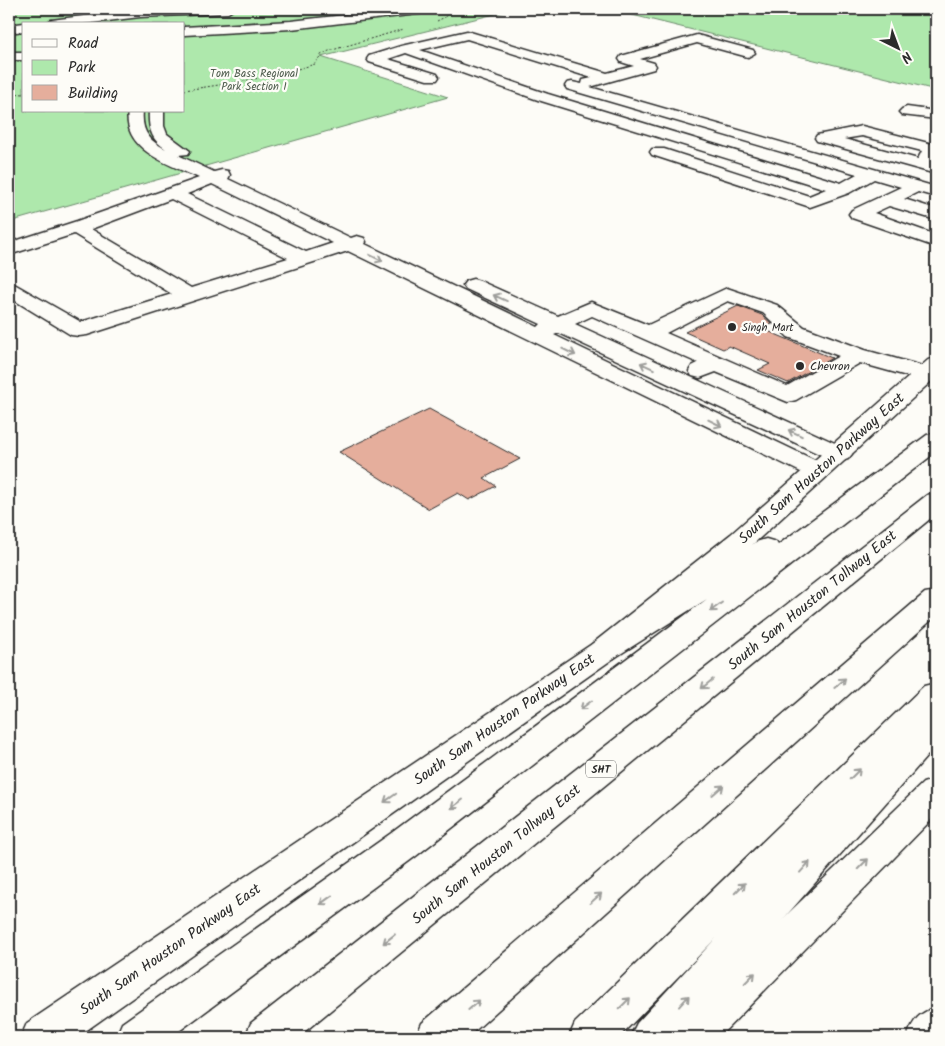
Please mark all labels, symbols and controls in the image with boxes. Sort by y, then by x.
legend [22,22,185,112]
north arrow [872,22,922,72]
text: Road [68,32,99,56]
text: N [895,46,917,68]
text: Park [68,56,96,80]
park label: Tom Bass Regional Park Section I [210,65,298,96]
text: Building [68,82,118,106]
one-way arrow [368,254,383,263]
one-way arrow [493,292,508,302]
place label: Singh Mart [742,319,794,337]
marker: Singh Mart [726,321,738,333]
one-way arrow [561,348,576,357]
place label: Chevron [810,357,850,376]
one-way arrow [640,360,655,370]
marker: Chevron [794,360,806,372]
street label: South Sam Houston Parkway East [733,387,911,550]
one-way arrow [708,418,723,428]
one-way arrow [788,428,803,438]
street label: South Sam Houston Tollway East [723,525,903,677]
one-way arrow [710,601,723,612]
street label: South Sam Houston Parkway East [409,648,601,792]
one-way arrow [834,678,847,689]
one-way arrow [701,679,714,690]
one-way arrow [579,700,593,710]
road number: SHT [586,761,616,778]
one-way arrow [849,768,862,780]
street label: South Sam Houston Tollway East [407,779,587,931]
one-way arrow [711,784,724,796]
one-way arrow [383,793,397,803]
one-way arrow [451,798,464,809]
one-way arrow [857,858,870,870]
one-way arrow [799,861,811,874]
street label: South Sam Houston Parkway East [75,878,267,1022]
one-way arrow [734,882,746,894]
one-way arrow [589,892,602,903]
one-way arrow [320,895,334,905]
one-way arrow [383,934,396,945]
one-way arrow [743,972,756,984]
one-way arrow [679,994,690,1007]
one-way arrow [619,997,631,1009]
one-way arrow [467,999,480,1011]

